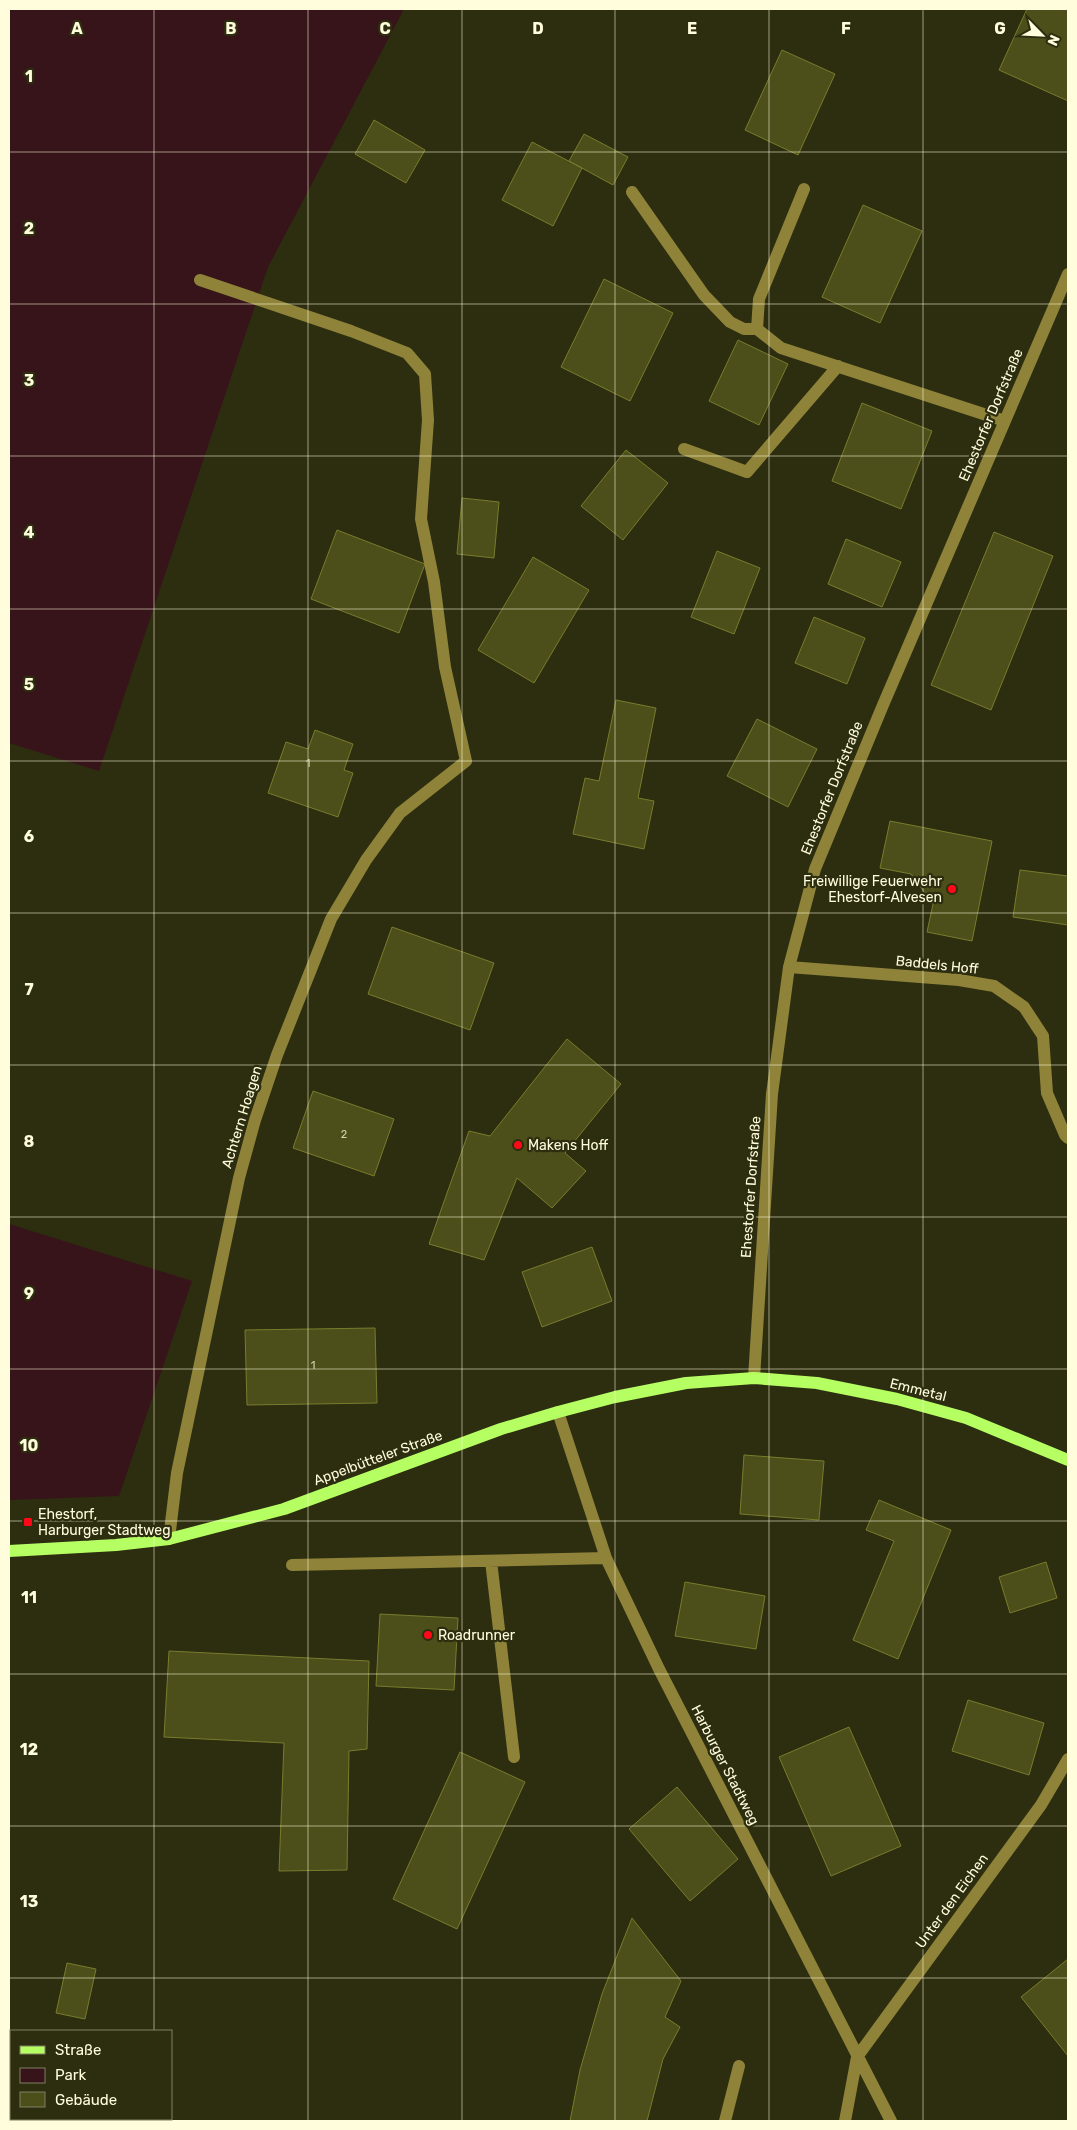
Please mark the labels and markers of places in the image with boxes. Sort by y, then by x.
place label: Freiwillige Feuerwehr Ehestorf-Alvesen [803,873,943,906]
marker: Freiwillige Feuerwehr Ehestorf-Alvesen [946,883,958,895]
place label: Makens Hoff [528,1137,609,1154]
marker: Makens Hoff [512,1139,524,1151]
place label: Ehestorf, Harburger Stadtweg [38,1506,171,1539]
marker: Ehestorf, Harburger Stadtweg [22,1516,34,1528]
place label: Roadrunner [438,1627,516,1644]
marker: Roadrunner [422,1629,434,1641]

